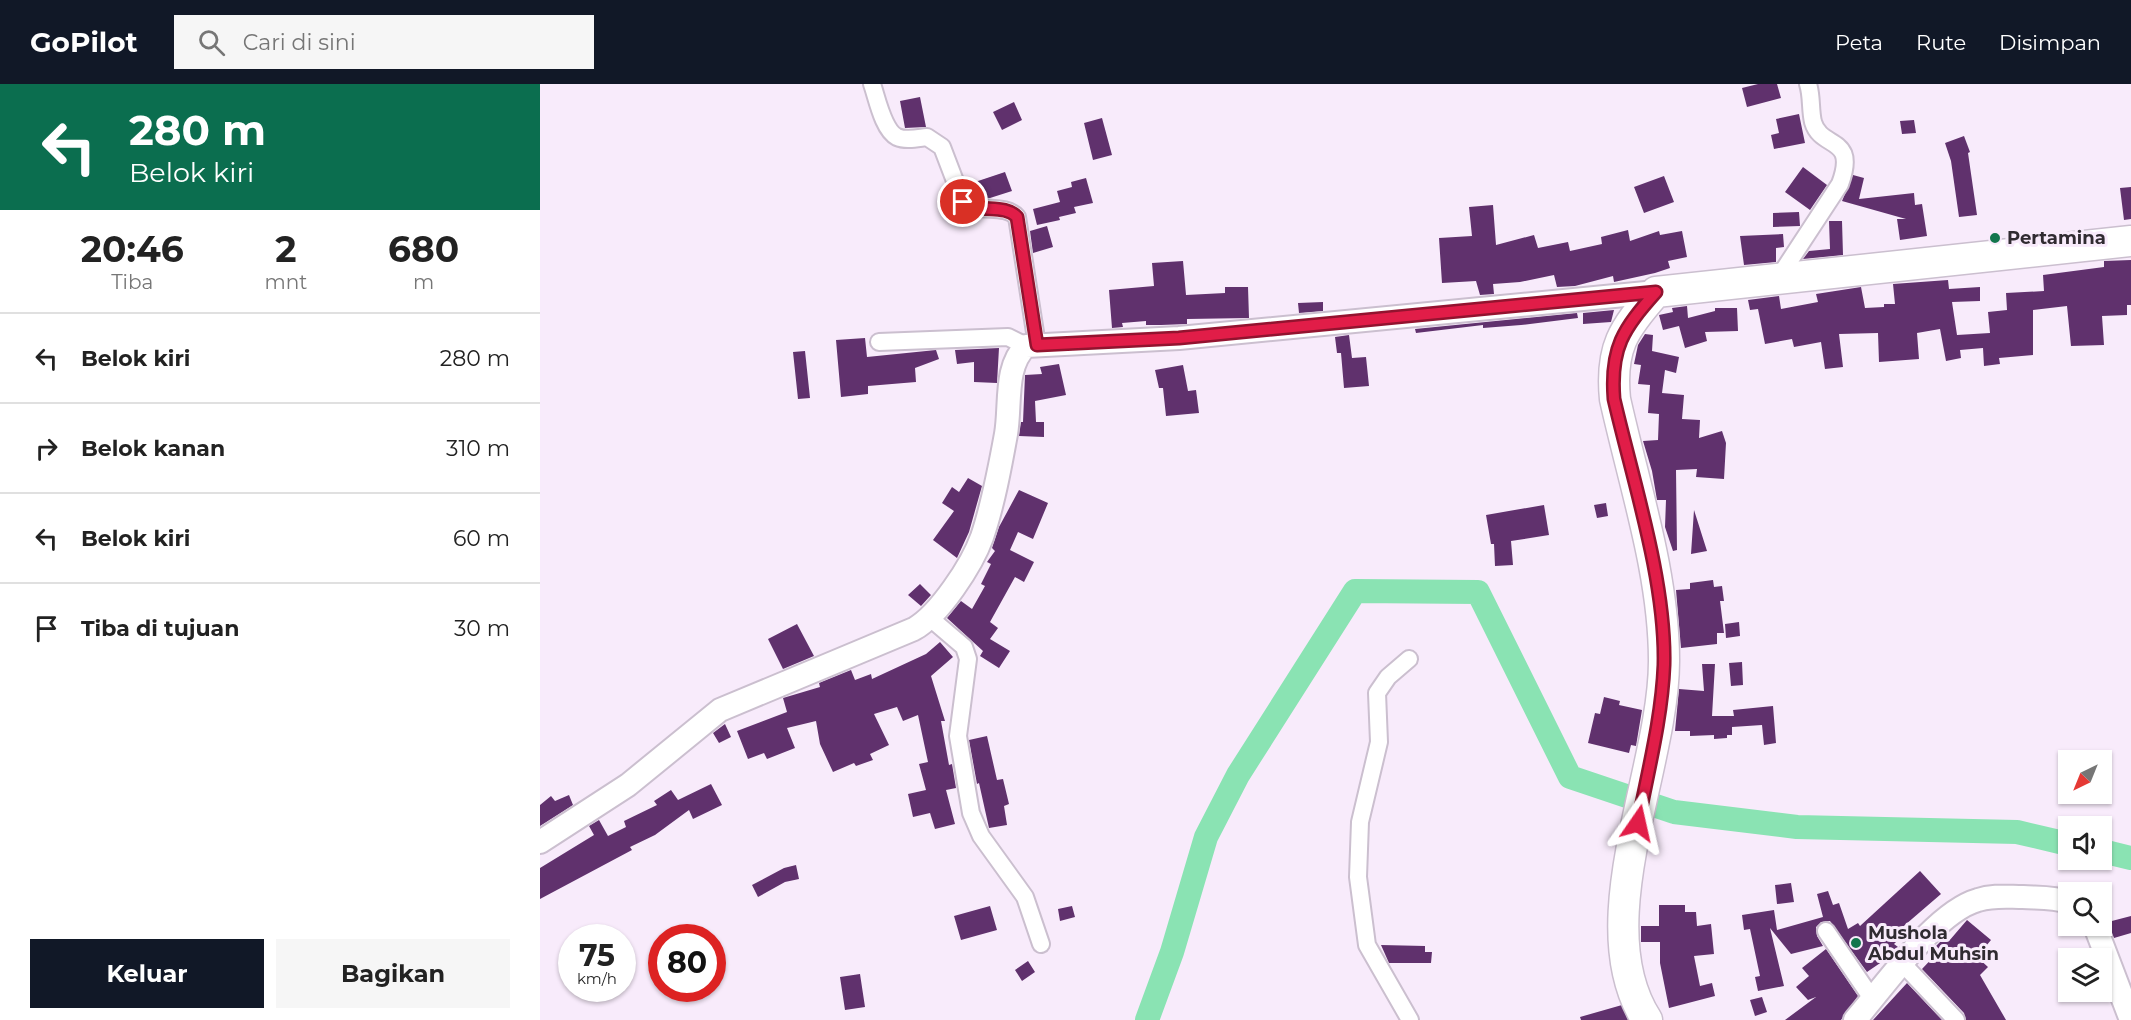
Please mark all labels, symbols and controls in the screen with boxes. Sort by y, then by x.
search box [174,15,594,69]
text: GoPilot [30,25,138,59]
icon: search [195,26,228,59]
text: Cari di sini [243,29,356,56]
text: Peta [1835,30,1883,55]
text: Rute [1916,30,1966,55]
text: Disimpan [1999,30,2101,55]
text: 280 m [129,104,266,156]
icon: left [30,108,108,186]
text: Belok kiri [129,156,254,189]
pin [937,176,988,227]
icon: arrive [946,185,979,218]
text: 20:46 [81,227,184,271]
text: 2 [275,227,296,271]
text: 680 [388,227,459,271]
place label: Pertamina [2007,227,2106,249]
marker: Pertamina [1988,231,2002,245]
text: Tiba [111,270,153,294]
text: mnt [264,270,307,294]
text: m [413,270,434,294]
icon: left [30,342,63,375]
text: Belok kiri [81,345,190,372]
text: 280 m [440,345,510,372]
icon: right [30,432,63,465]
text: Belok kanan [81,435,225,462]
text: 310 m [446,435,510,462]
icon: left [30,522,63,555]
text: Belok kiri [81,525,190,552]
text: 60 m [453,525,510,552]
icon: arrive [30,612,63,645]
text: Tiba di tujuan [81,615,239,642]
text: 30 m [454,615,510,642]
north arrow [2058,750,2112,804]
map controls [2058,750,2112,1002]
position arrow [1606,791,1670,855]
button: sound [2058,816,2112,870]
button: search [2058,882,2112,936]
place label: Mushola Abdul Muhsin [1867,922,1999,965]
speed limit sign: 80 [648,924,726,1002]
marker: Mushola Abdul Muhsin [1849,936,1863,950]
text: 75 [579,937,615,974]
button: Keluar [30,939,264,1008]
button: Bagikan [276,939,510,1008]
button: layers [2058,948,2112,1002]
text: km/h [577,969,617,988]

